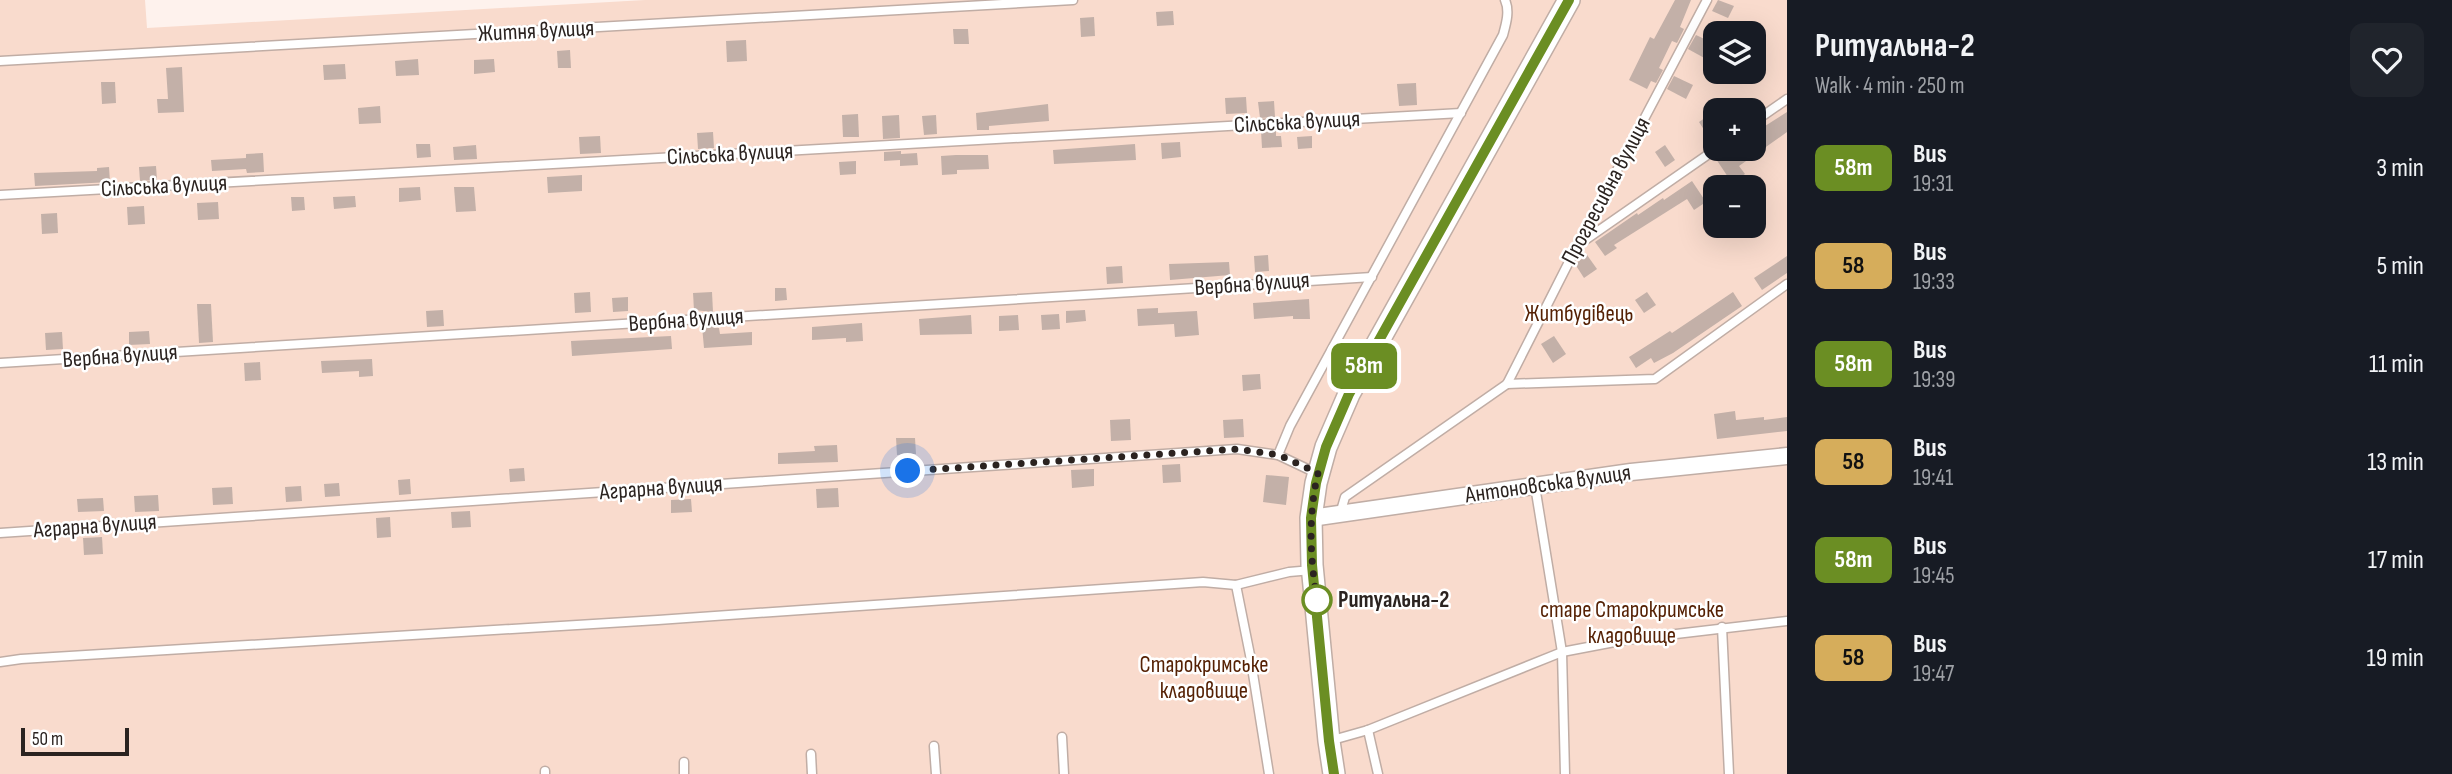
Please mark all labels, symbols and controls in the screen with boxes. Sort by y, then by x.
street label: Житня вулиця [477,14,595,48]
map controls [1703,21,1766,238]
button: layers [1703,21,1766,84]
button: heart [2350,23,2424,97]
text: Ритуальна-2 [1815,26,1975,66]
text: Walk · 4 min · 250 m [1815,72,1965,100]
button: + [1703,98,1766,161]
street label: Сільська вулиця [1233,105,1361,139]
street label: Прогресивна вулиця [1555,112,1657,270]
street label: Сільська вулиця [666,137,794,171]
text: Bus [1913,139,1947,170]
text: 58т [1835,153,1872,182]
text: 3 min [2376,153,2424,184]
street label: Сільська вулиця [100,169,228,203]
text: 19:31 [1913,170,1953,198]
button: − [1703,175,1766,238]
text: Bus [1913,237,1947,268]
text: 58 [1843,251,1864,280]
text: 5 min [2377,251,2424,282]
street label: Вербна вулиця [1193,266,1311,302]
text: 19:33 [1913,268,1955,296]
park label: Житбудівець [1525,300,1634,328]
street label: Вербна вулиця [627,302,745,338]
text: Bus [1913,335,1947,366]
street label: Вербна вулиця [61,338,179,374]
line badge: 58т [1324,343,1404,389]
text: 58т [1835,349,1872,378]
text: 11 min [2369,349,2424,380]
text: 58т [1345,351,1383,380]
text: 19:39 [1913,366,1955,394]
text: Bus [1913,433,1947,464]
text: 58 [1843,447,1864,476]
text: 13 min [2367,447,2424,478]
your location [890,453,925,488]
street label: Антоновська вулиця [1462,459,1633,510]
text: 19:41 [1913,464,1953,492]
street label: Аграрна вулиця [597,470,724,506]
street label: Аграрна вулиця [31,508,158,544]
text: Bus [1913,531,1947,562]
text: 58т [1835,545,1872,574]
text: 17 min [2368,545,2424,576]
text: 19:45 [1913,562,1955,590]
marker: Ритуальна-2 [1302,585,1332,615]
place label: Ритуальна-2 [1338,586,1449,614]
park label: старе Старокримське кладовище [1540,596,1724,650]
text: Bus [1913,629,1947,660]
text: 58 [1843,643,1864,672]
text: 19 min [2367,643,2424,674]
park label: Старокримське кладовище [1140,651,1268,705]
text: 19:47 [1913,660,1954,688]
scale bar [21,725,130,757]
text: 50 m [32,728,63,751]

